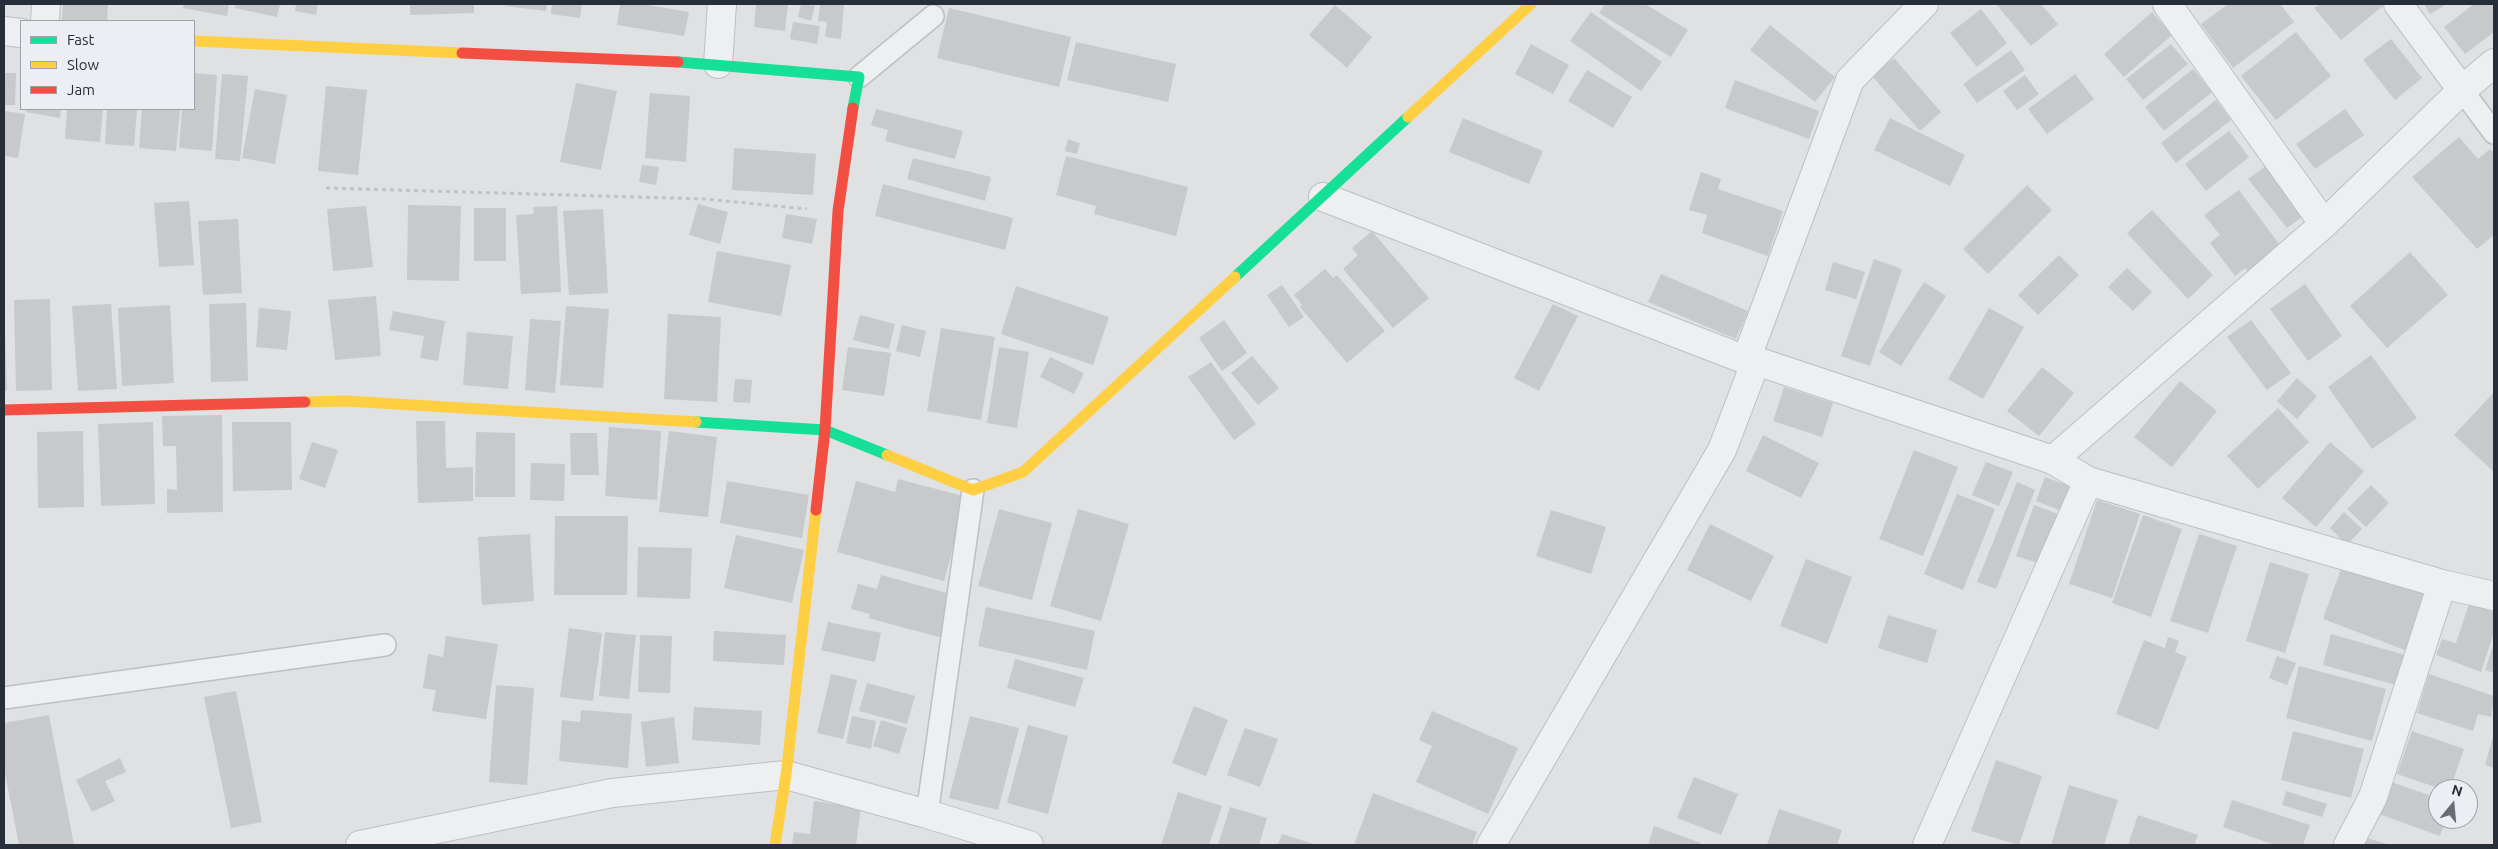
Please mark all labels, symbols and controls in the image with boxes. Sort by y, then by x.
legend [20,20,195,110]
text: Fast [67,31,94,48]
text: Slow [67,56,99,73]
text: Jam [67,81,95,98]
north arrow [2428,779,2478,829]
text: N [2450,781,2464,800]

